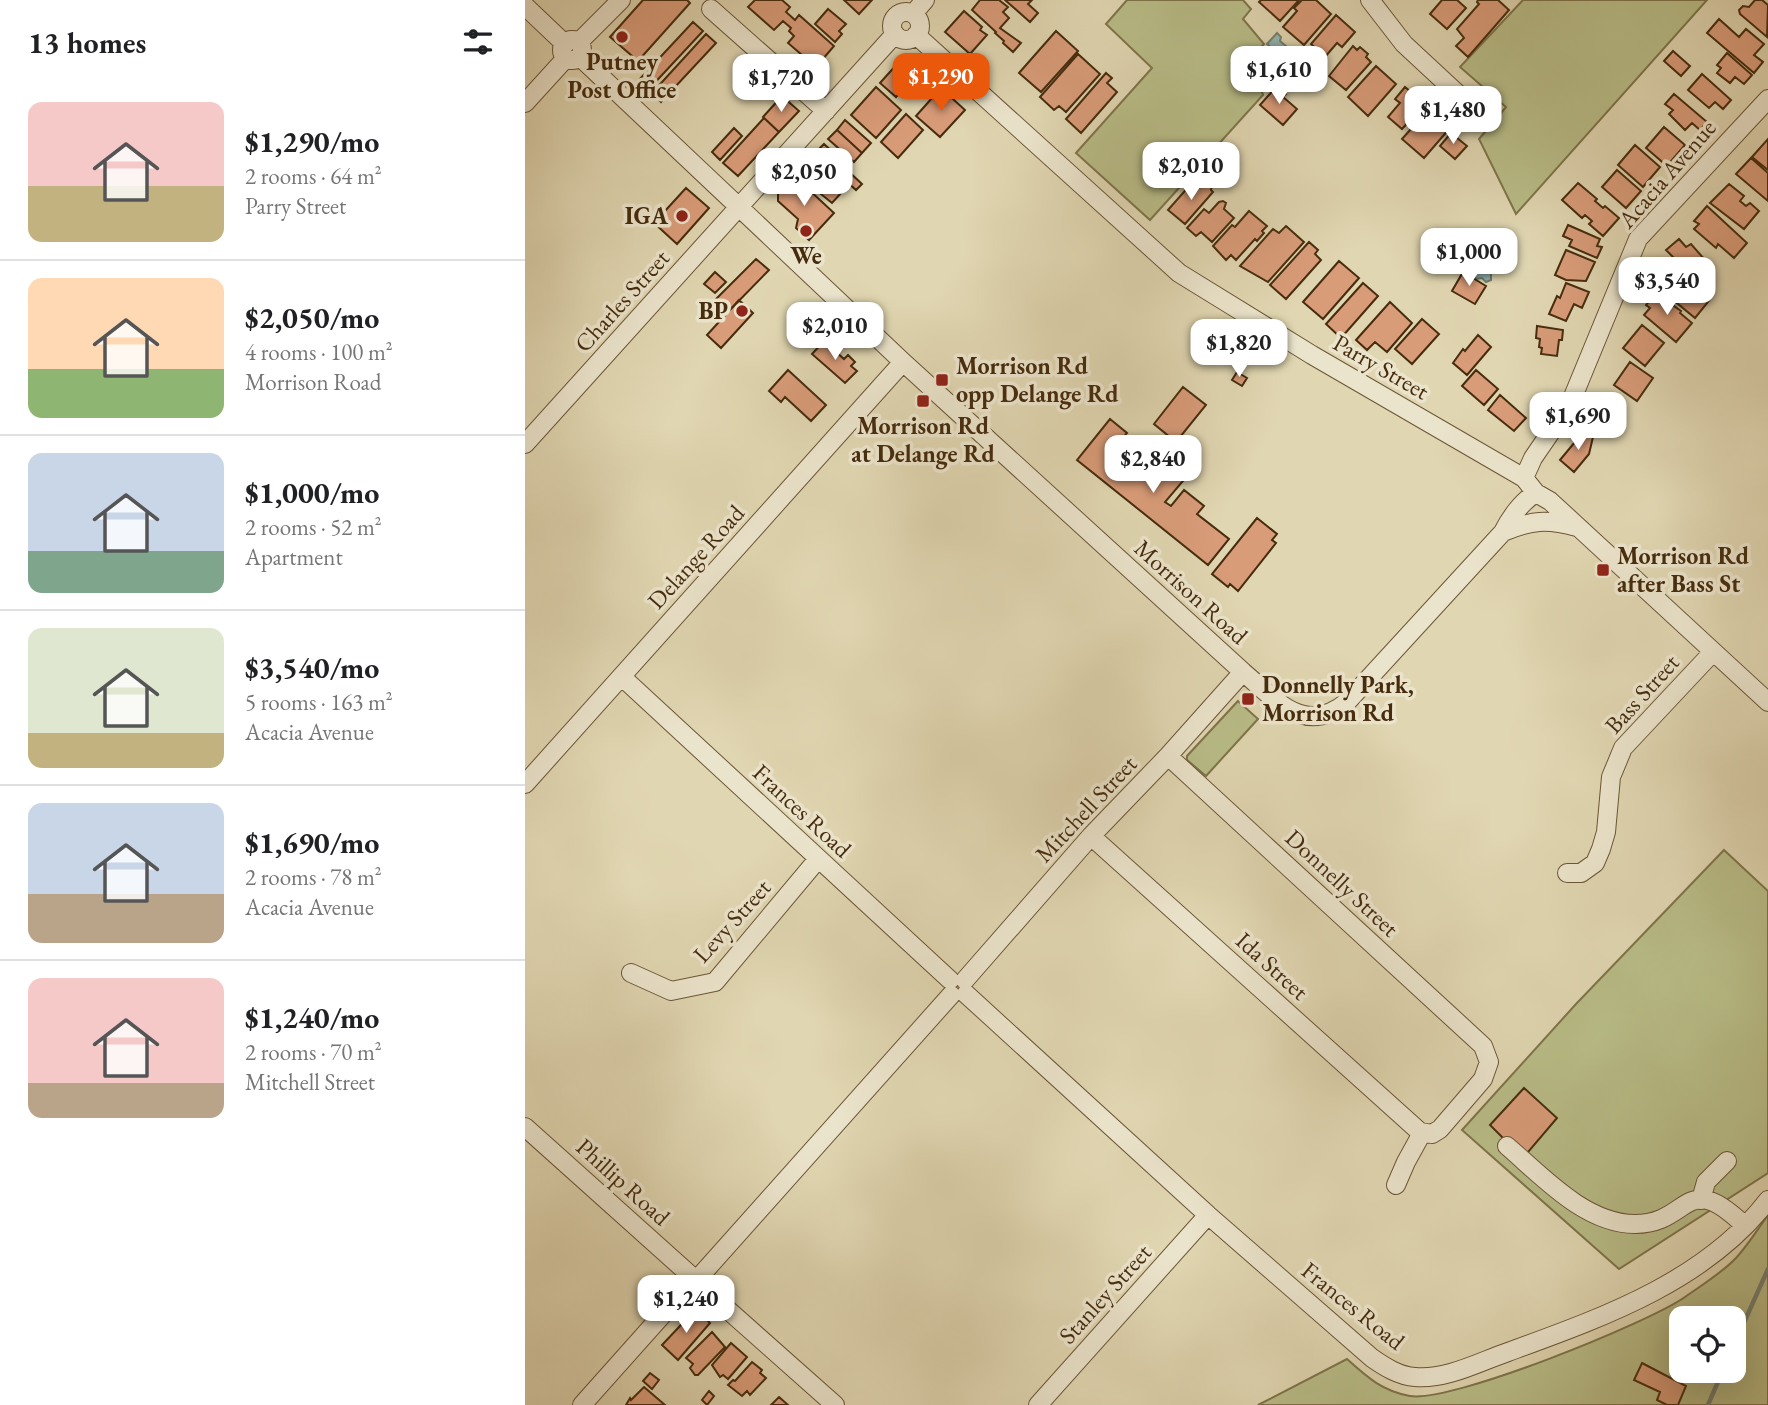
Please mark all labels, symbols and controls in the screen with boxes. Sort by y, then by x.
text: 13 homes [28,23,146,62]
icon: filters [459,23,497,61]
marker: Putney Post Office [614,29,630,45]
place label: Putney Post Office [568,46,676,105]
pin: $1,610 [1222,46,1336,106]
pin: $1,720 [724,54,838,114]
pin: $1,290 [884,54,998,113]
text: $1,610 [1247,54,1311,84]
text: $1,290 [909,61,973,91]
text: $1,720 [749,62,813,92]
pin: $1,480 [1396,86,1510,146]
text: $1,480 [1421,94,1485,124]
street label: Acacia Avenue [1610,113,1722,235]
text: $1,290/mo [245,122,379,161]
icon: home [84,130,168,214]
pin: $2,010 [1134,142,1248,202]
pin: $2,050 [747,148,861,208]
text: $2,010 [1159,150,1223,180]
text: $2,050 [772,156,836,186]
text: 2 rooms · 64 m² [245,161,382,191]
text: Parry Street [245,191,346,221]
place label: IGA [625,200,669,231]
marker: IGA [674,208,690,224]
marker: We [798,223,814,239]
pin: $1,000 [1412,229,1526,288]
text: $1,000 [1437,236,1501,266]
place label: We [790,240,822,271]
street label: Charles Street [567,243,676,358]
pin: $3,540 [1610,258,1724,317]
text: $3,540 [1635,265,1699,295]
place label: BP [698,295,728,326]
text: $2,050/mo [245,298,379,337]
pin: $2,010 [778,302,892,362]
marker: BP [734,303,750,319]
icon: home [84,306,168,390]
text: $2,010 [803,310,867,340]
pin: $1,820 [1182,320,1296,379]
text: $1,820 [1207,327,1271,357]
street label: Parry Street [1328,327,1435,407]
text: 4 rooms · 100 m² [245,337,393,367]
place label: Morrison Rd opp Delange Rd [956,350,1119,410]
text: Morrison Road [245,367,381,397]
marker: Morrison Rd opp Delange Rd [934,372,950,388]
pin: $1,690 [1521,392,1635,452]
marker: Morrison Rd at Delange Rd [915,393,931,409]
text: $1,690 [1546,400,1610,430]
place label: Morrison Rd at Delange Rd [851,410,995,470]
pin: $2,840 [1096,435,1210,495]
text: $2,840 [1121,443,1185,473]
text: $1,000/mo [245,473,379,512]
icon: home [84,481,168,565]
street label: Delange Road [641,497,751,615]
text: 2 rooms · 52 m² [245,512,382,542]
street label: Morrison Road [1128,533,1255,651]
place label: Morrison Rd after Bass St [1617,540,1750,599]
text: Apartment [245,542,343,572]
marker: Morrison Rd after Bass St [1595,562,1611,578]
street label: Bass Street [1598,647,1686,740]
text: $3,540/mo [245,648,379,687]
icon: home [84,656,168,740]
place label: Donnelly Park, Morrison Rd [1262,669,1414,728]
text: 5 rooms · 163 m² [245,687,393,717]
marker: Donnelly Park, Morrison Rd [1240,691,1256,707]
text: Acacia Avenue [245,717,374,747]
street label: Mitchell Street [1028,748,1144,869]
street label: Frances Road [746,757,859,865]
street label: Donnelly Street [1279,822,1406,943]
text: $1,690/mo [245,823,379,862]
icon: home [84,831,168,915]
text: 2 rooms · 78 m² [245,862,382,892]
street label: Levy Street [686,872,778,969]
text: Acacia Avenue [245,892,374,922]
street label: Ida Street [1229,925,1316,1007]
text: $1,240/mo [245,998,379,1037]
icon: home [84,1006,168,1090]
text: 2 rooms · 70 m² [245,1037,382,1067]
text: Mitchell Street [245,1067,375,1097]
street label: Phillip Road [570,1131,678,1233]
street label: Stanley Street [1052,1237,1158,1350]
street label: Frances Road [1295,1255,1412,1357]
pin: $1,240 [629,1276,743,1335]
text: $1,240 [654,1283,718,1313]
map controls [1669,1306,1746,1383]
button: locate [1669,1306,1746,1383]

